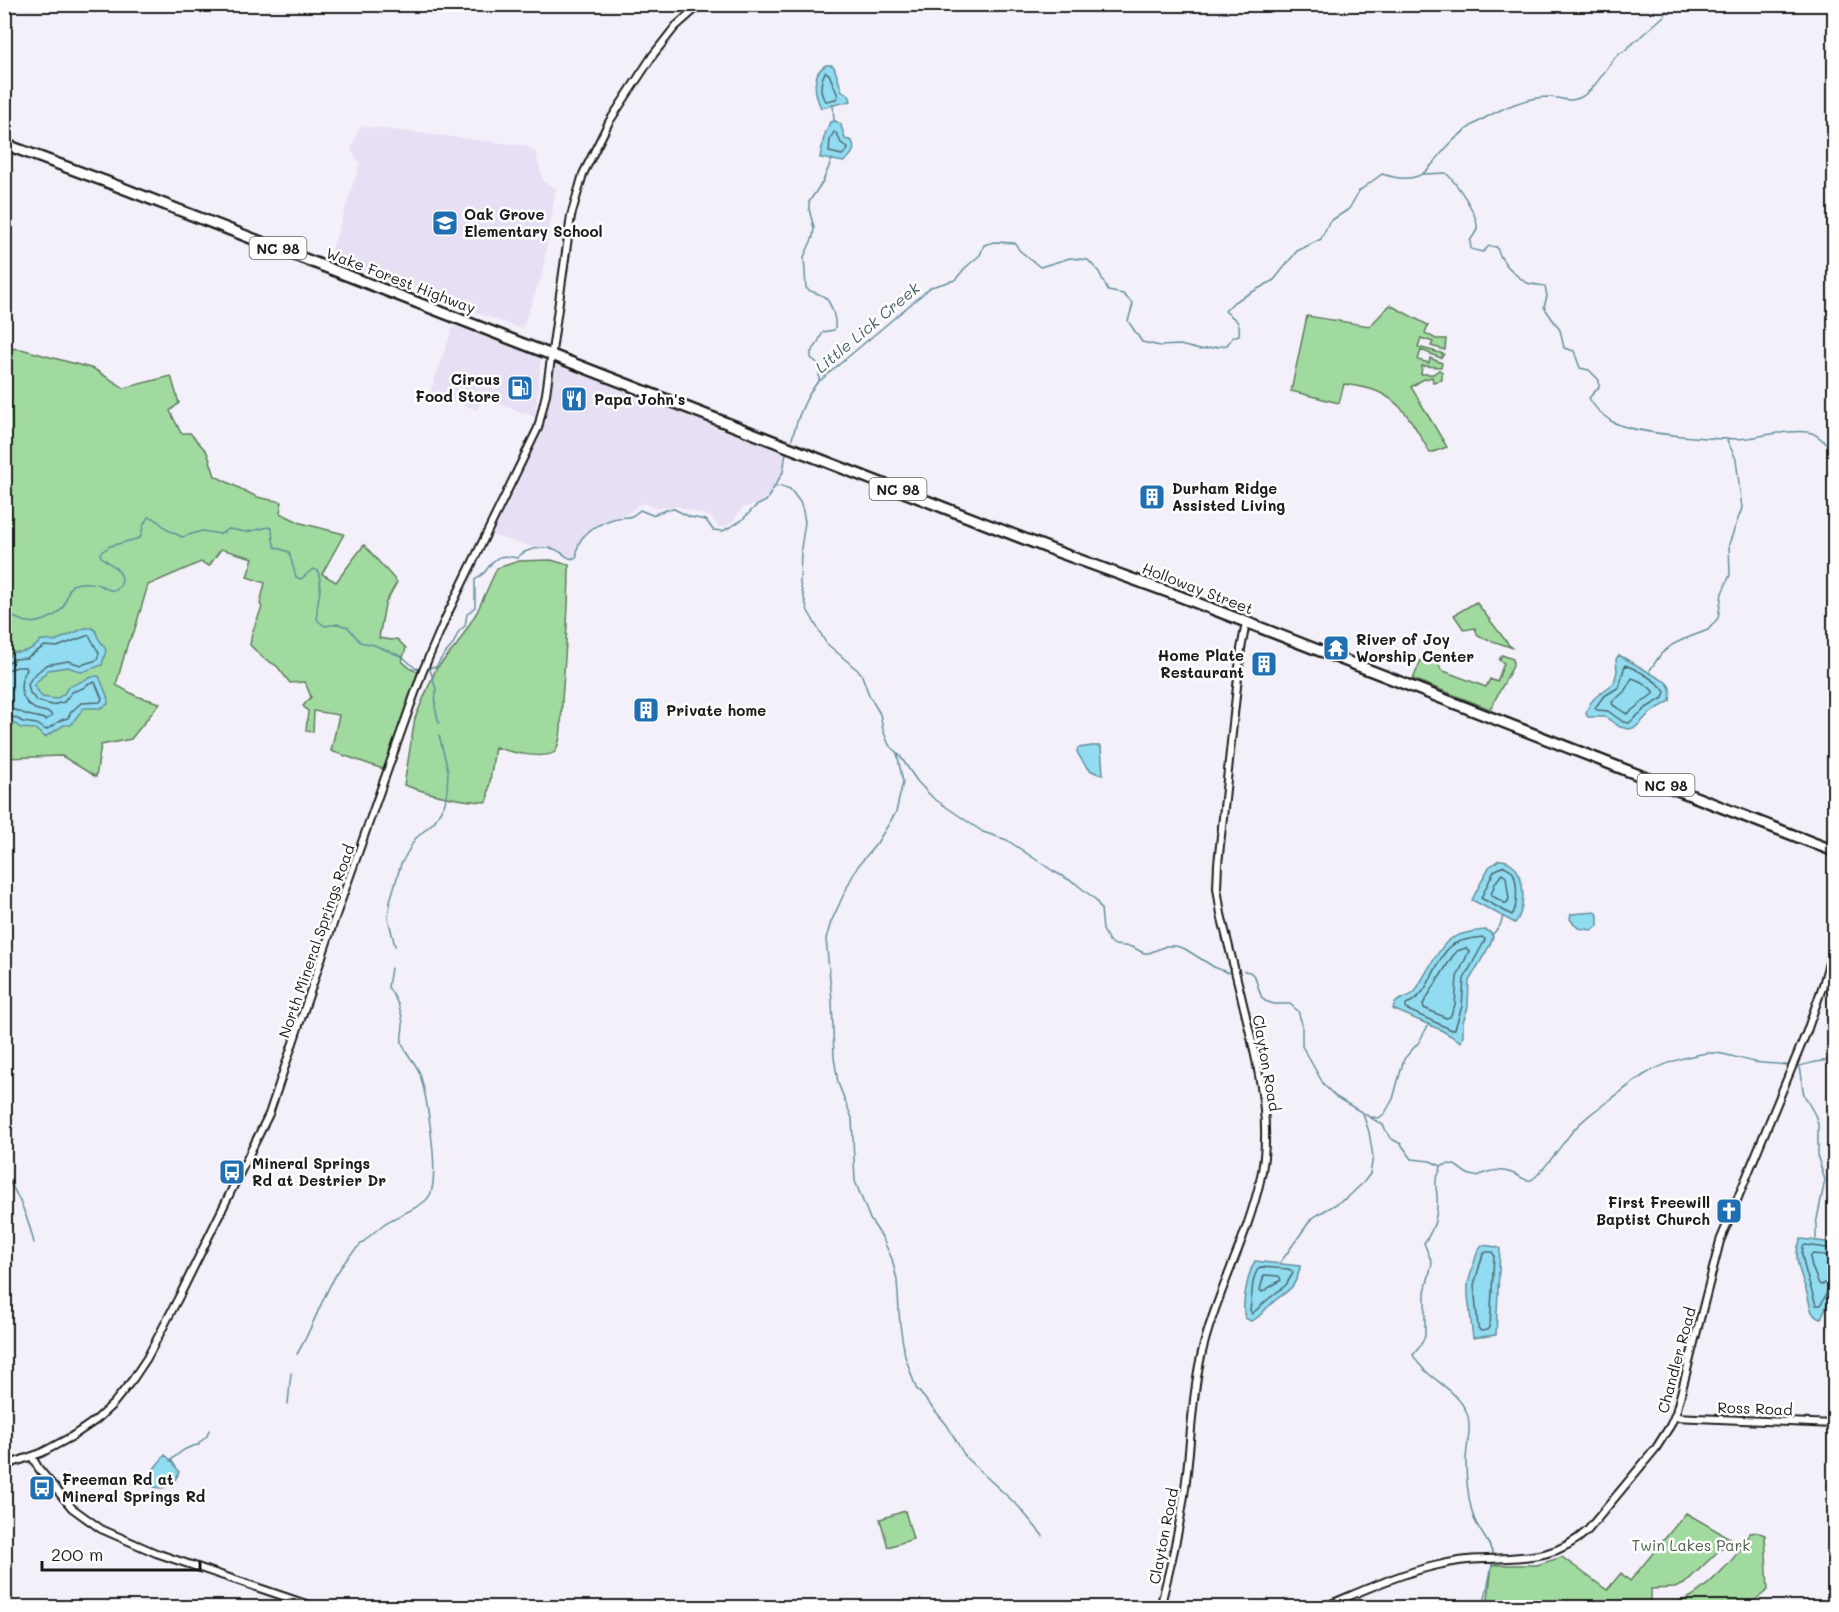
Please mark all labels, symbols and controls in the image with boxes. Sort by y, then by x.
place label: Oak Grove Elementary School [464,204,603,241]
school or university icon: Oak Grove Elementary School [430,208,460,238]
road number: NC 98 [250,237,306,259]
street label: Wake Forest Highway [323,242,479,318]
water label: Little Lick Creek [810,277,924,377]
place label: Circus Food Store [415,369,500,406]
fuel station icon: Circus Food Store [505,373,535,403]
restaurant icon: Papa John's [559,384,589,414]
place label: Papa John's [594,389,685,409]
road number: NC 98 [870,478,926,500]
place label: Durham Ridge Assisted Living [1172,478,1285,515]
building icon: Durham Ridge Assisted Living [1137,482,1167,512]
street label: Holloway Street [1140,558,1256,618]
place label: River of Joy Worship Center [1356,629,1474,666]
temple icon: River of Joy Worship Center [1321,633,1351,663]
place label: Home Plate Restaurant [1157,645,1244,682]
building icon: Home Plate Restaurant [1249,649,1279,679]
building icon: Private home [631,695,661,725]
place label: Private home [666,700,766,720]
road number: NC 98 [1638,774,1694,796]
street label: North Mineral Springs Road [273,842,359,1040]
street label: Clayton Road [1249,1013,1285,1113]
place label: Mineral Springs Rd at Destrier Dr [252,1153,386,1190]
bus stop icon: Mineral Springs Rd at Destrier Dr [217,1157,247,1187]
place label: First Freewill Baptist Church [1596,1192,1710,1229]
church icon: First Freewill Baptist Church [1714,1196,1744,1226]
street label: Chandler Road [1652,1305,1700,1415]
street label: Ross Road [1717,1397,1793,1419]
place label: Freeman Rd at Mineral Springs Rd [62,1469,206,1506]
bus stop icon: Freeman Rd at Mineral Springs Rd [27,1473,57,1503]
street label: Clayton Road [1144,1486,1182,1586]
scale bar [42,1534,200,1572]
park label: Twin Lakes Park [1632,1535,1750,1555]
text: 200 m [51,1542,103,1566]

